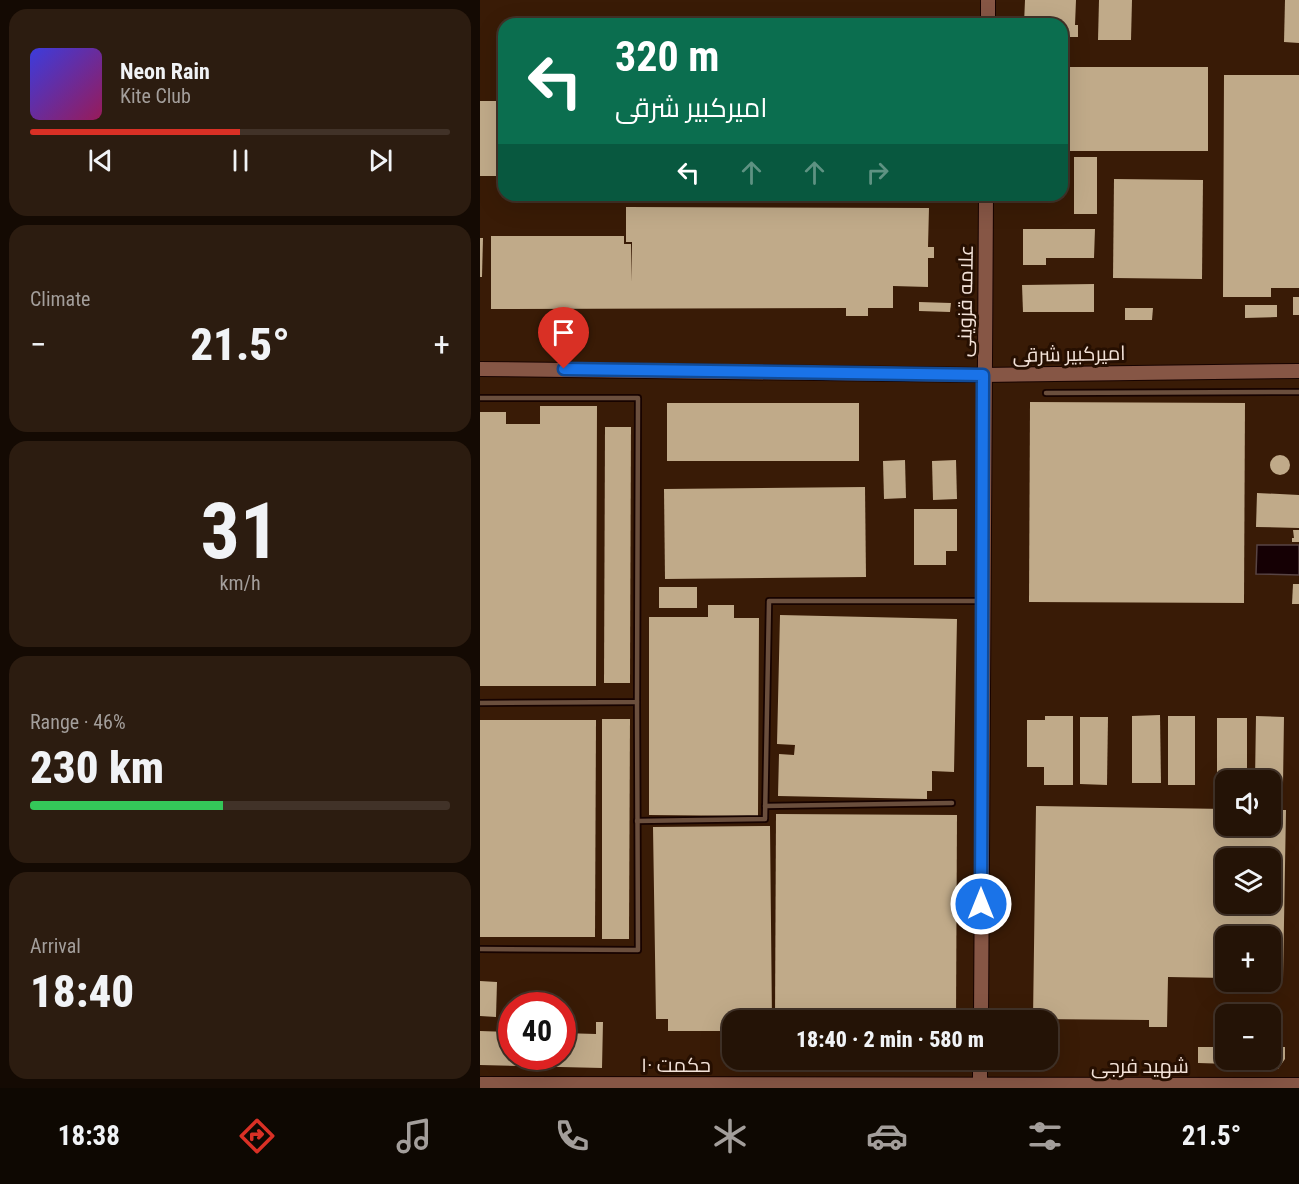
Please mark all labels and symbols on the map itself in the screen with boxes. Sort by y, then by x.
street label: علامه قزوینی [952,245,979,357]
pin [538,307,589,369]
street label: امیرکبیر شرقی [1012,341,1126,368]
position arrow [949,872,1013,936]
speed limit sign: 40 [498,992,576,1070]
street label: حکمت ۱۰ [641,1053,711,1077]
street label: شهید فرجی [1091,1054,1189,1079]

